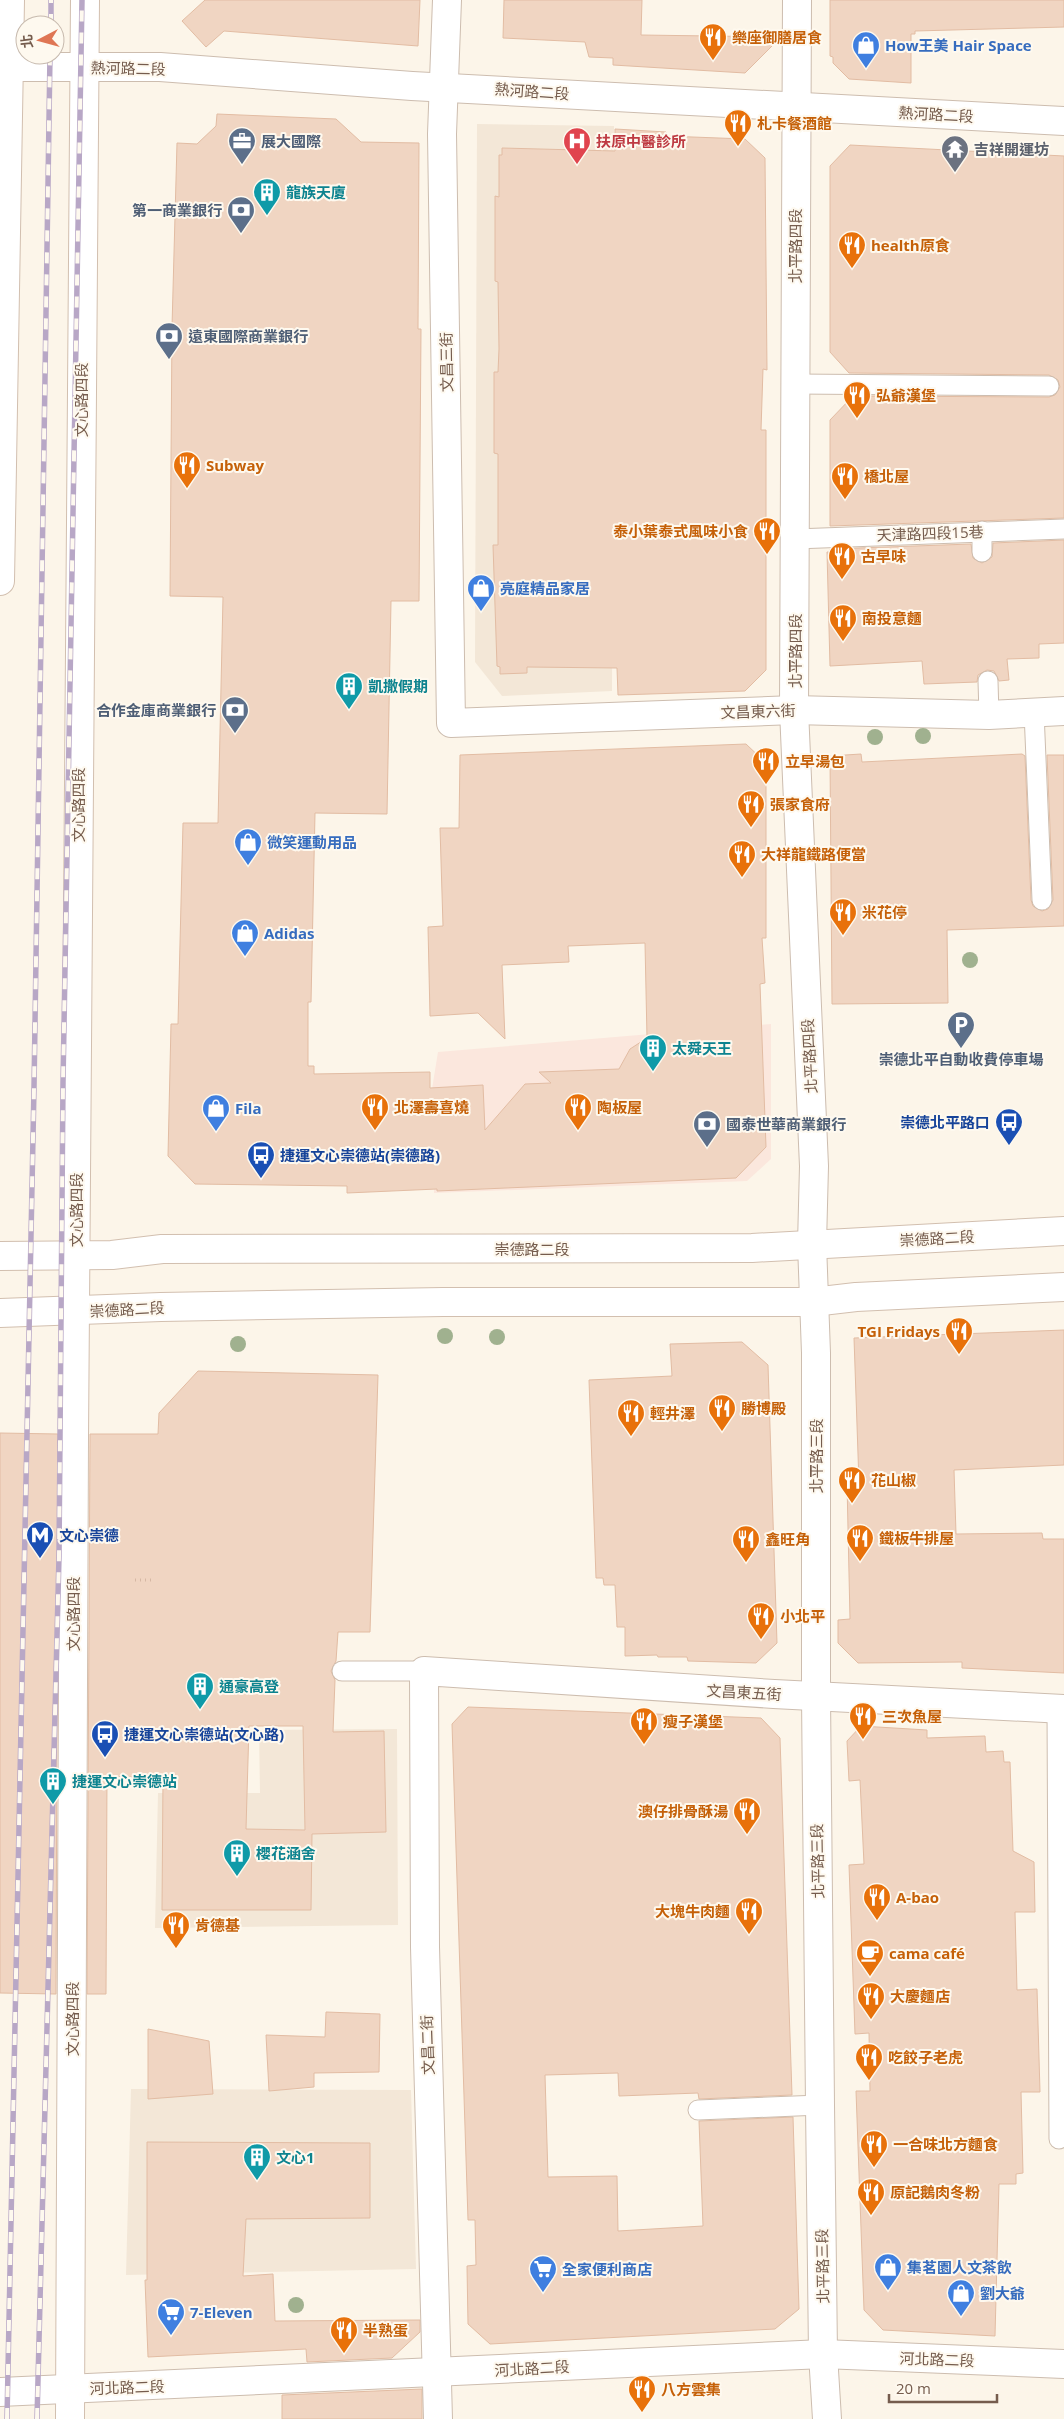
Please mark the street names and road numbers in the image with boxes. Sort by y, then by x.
street label: 熱河路二段 [90,57,166,79]
street label: 熱河路二段 [494,78,570,104]
street label: 熱河路二段 [898,102,974,126]
street label: 北平路四段 [785,208,805,284]
street label: 文昌三街 [435,332,457,392]
street label: 文心路四段 [71,362,91,438]
street label: 天津路四段15巷 [876,521,984,545]
street label: 北平路四段 [785,613,805,689]
street label: 文昌東六街 [720,700,796,722]
street label: 文心路四段 [68,767,88,843]
street label: 北平路四段 [797,1018,821,1094]
street label: 文心路四段 [66,1172,86,1248]
street label: 崇德路二段 [899,1226,975,1250]
street label: 崇德路二段 [494,1239,570,1259]
street label: 崇德路二段 [89,1297,165,1321]
street label: 北平路三段 [806,1418,826,1494]
street label: 文心路四段 [63,1576,83,1652]
street label: 文昌東五街 [706,1680,782,1704]
street label: 北平路三段 [806,1823,828,1899]
street label: 文心路四段 [62,1981,82,2057]
street label: 文昌二街 [416,2015,438,2075]
street label: 北平路三段 [811,2228,833,2304]
street label: 河北路二段 [899,2348,975,2370]
street label: 河北路二段 [494,2356,570,2380]
street label: 河北路二段 [89,2376,165,2398]

